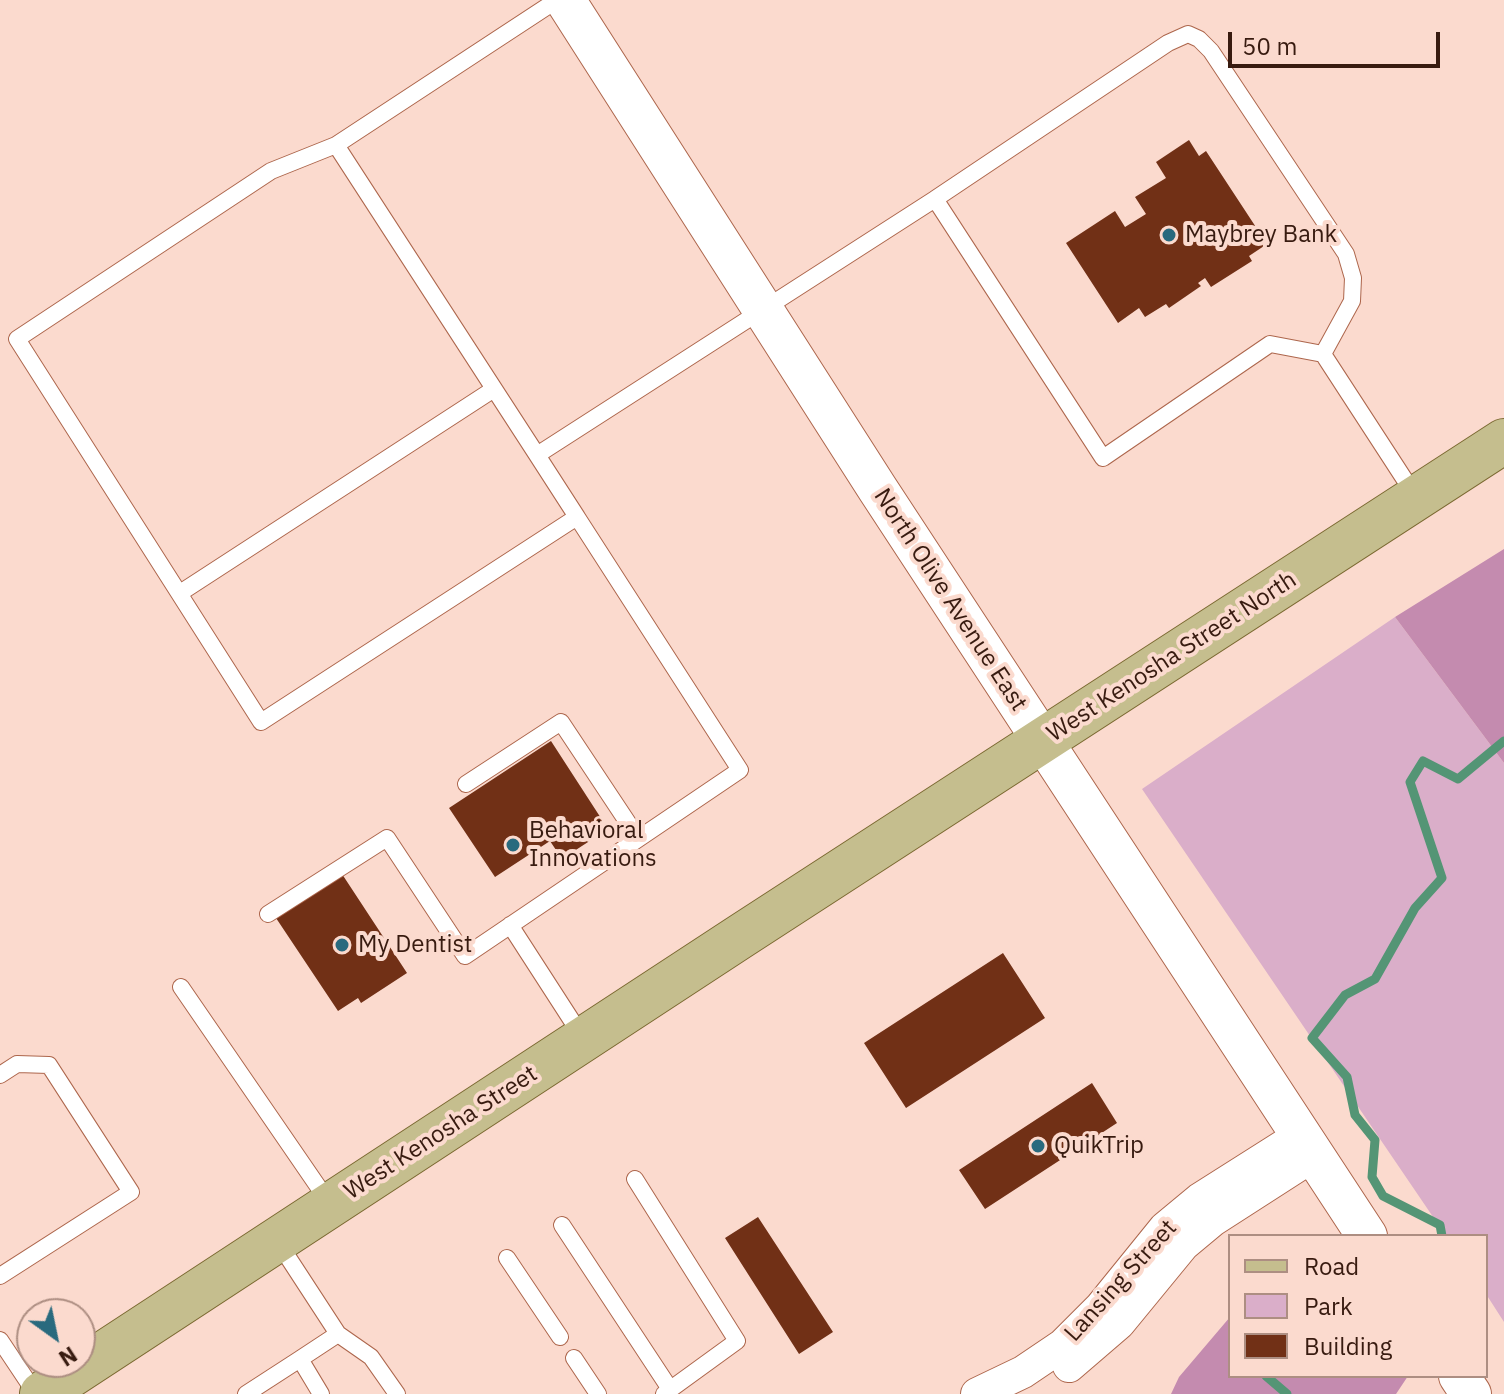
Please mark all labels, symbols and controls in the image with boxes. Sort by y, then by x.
scale bar [1232,16,1444,66]
text: 50 m [1242,30,1297,62]
place label: Maybrey Bank [1185,221,1337,249]
marker: Maybrey Bank [1160,226,1178,244]
street label: North Olive Avenue East [867,483,1033,717]
street label: West Kenosha Street North [1042,566,1302,748]
place label: Behavioral Innovations [529,817,657,873]
marker: Behavioral Innovations [504,836,522,854]
place label: My Dentist [358,931,472,959]
marker: My Dentist [333,936,351,954]
street label: West Kenosha Street [339,1060,543,1206]
place label: QuikTrip [1054,1132,1144,1160]
marker: QuikTrip [1029,1137,1047,1155]
street label: Lansing Street [1059,1214,1183,1348]
legend [1228,1234,1488,1378]
text: Road [1304,1250,1359,1282]
text: Park [1304,1290,1353,1322]
north arrow [16,1298,96,1378]
text: Building [1304,1330,1392,1362]
text: N [54,1340,83,1373]

